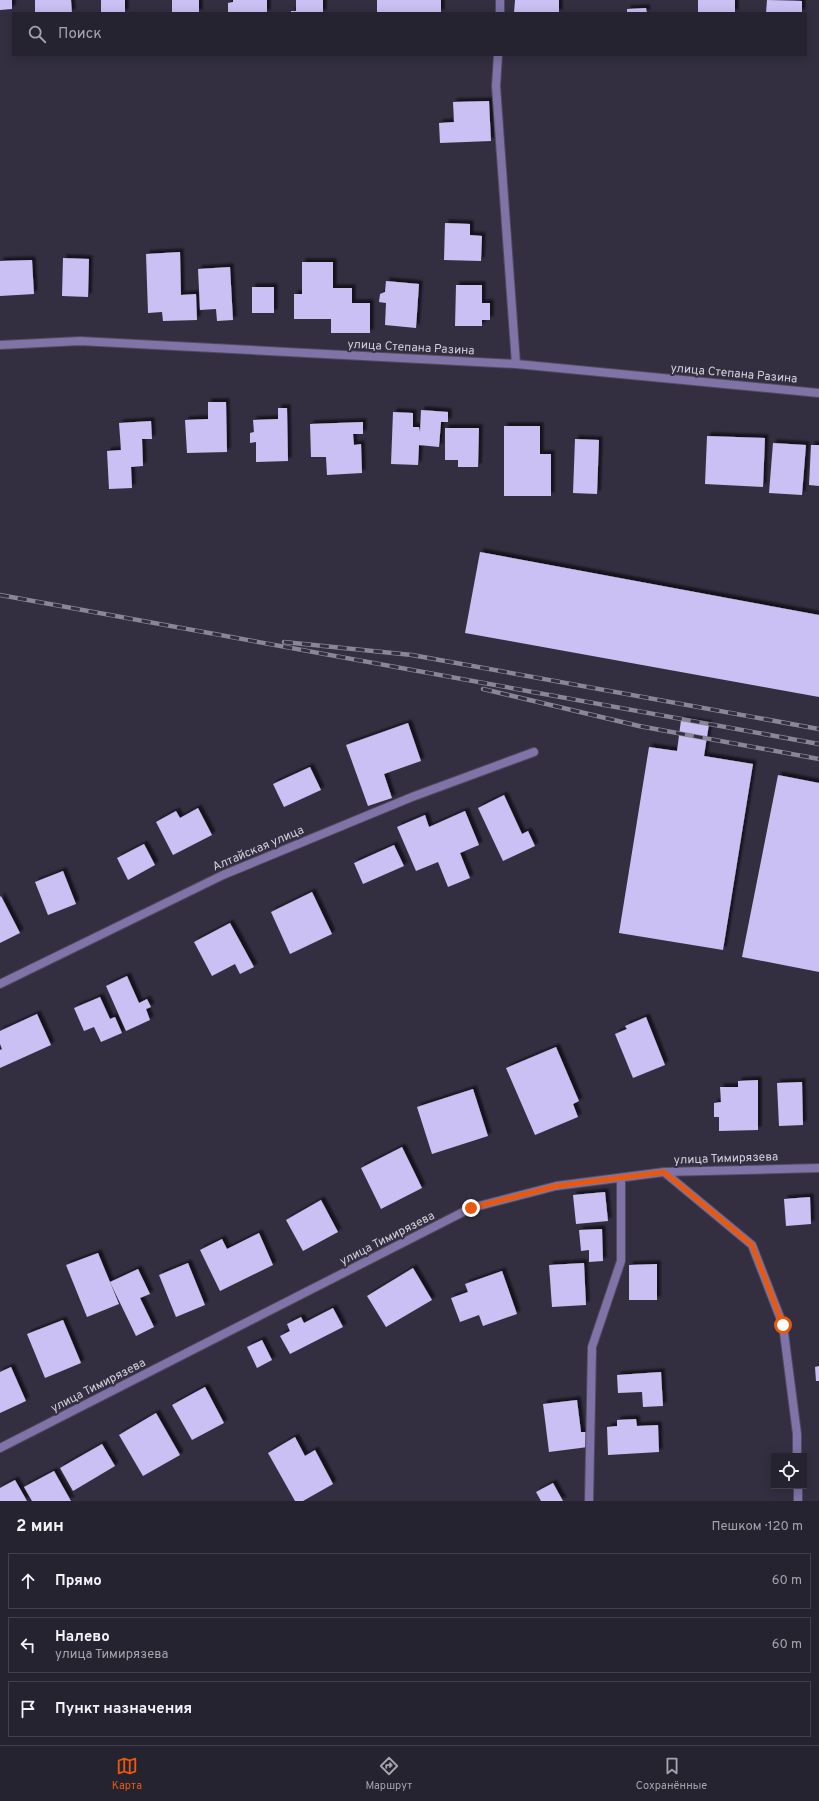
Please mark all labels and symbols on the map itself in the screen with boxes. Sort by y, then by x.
street label: улица Степана Разина [347,337,475,359]
street label: улица Степана Разина [670,360,798,388]
street label: Алтайская улица [210,822,307,875]
street label: улица Тимирязева [673,1149,779,1169]
route end [462,1199,480,1217]
street label: улица Тимирязева [337,1208,438,1270]
route start [774,1316,792,1334]
street label: улица Тимирязева [48,1355,149,1417]

